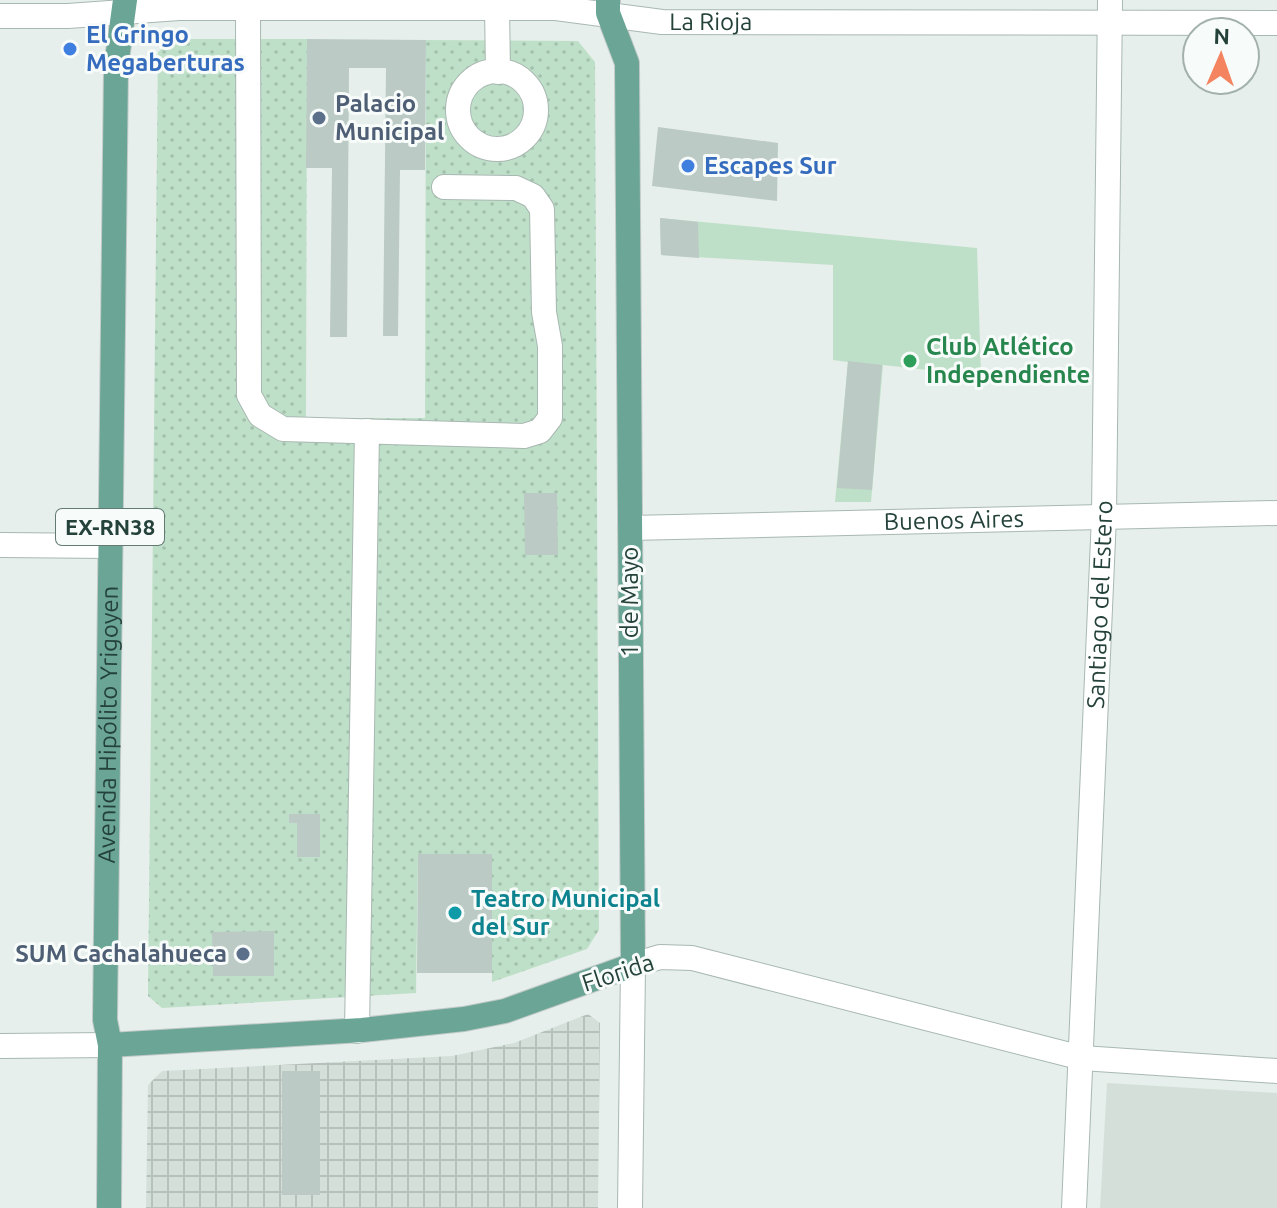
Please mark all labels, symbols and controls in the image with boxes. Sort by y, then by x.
street label: La Rioja [669,8,752,35]
north arrow [1181,16,1261,96]
place label: El Gringo Megaberturas [86,21,245,76]
text: N [1213,23,1230,48]
marker: El Gringo Megaberturas [61,40,79,58]
place label: Palacio Municipal [335,90,444,145]
marker: Palacio Municipal [310,109,328,127]
place label: Escapes Sur [704,152,837,179]
marker: Escapes Sur [679,157,697,175]
place label: Club Atlético Independiente [926,333,1090,388]
marker: Club Atlético Independiente [901,352,919,370]
street label: Santiago del Estero [1082,500,1117,709]
street label: Buenos Aires [884,505,1024,535]
road number: EX-RN38 [56,509,164,545]
street label: 1 de Mayo [616,547,643,657]
street label: Avenida Hipólito Yrigoyen [93,585,123,864]
place label: Teatro Municipal del Sur [471,885,660,940]
marker: Teatro Municipal del Sur [446,904,464,922]
place label: SUM Cachalahueca [15,940,227,967]
marker: SUM Cachalahueca [234,945,252,963]
street label: Florida [578,948,657,997]

